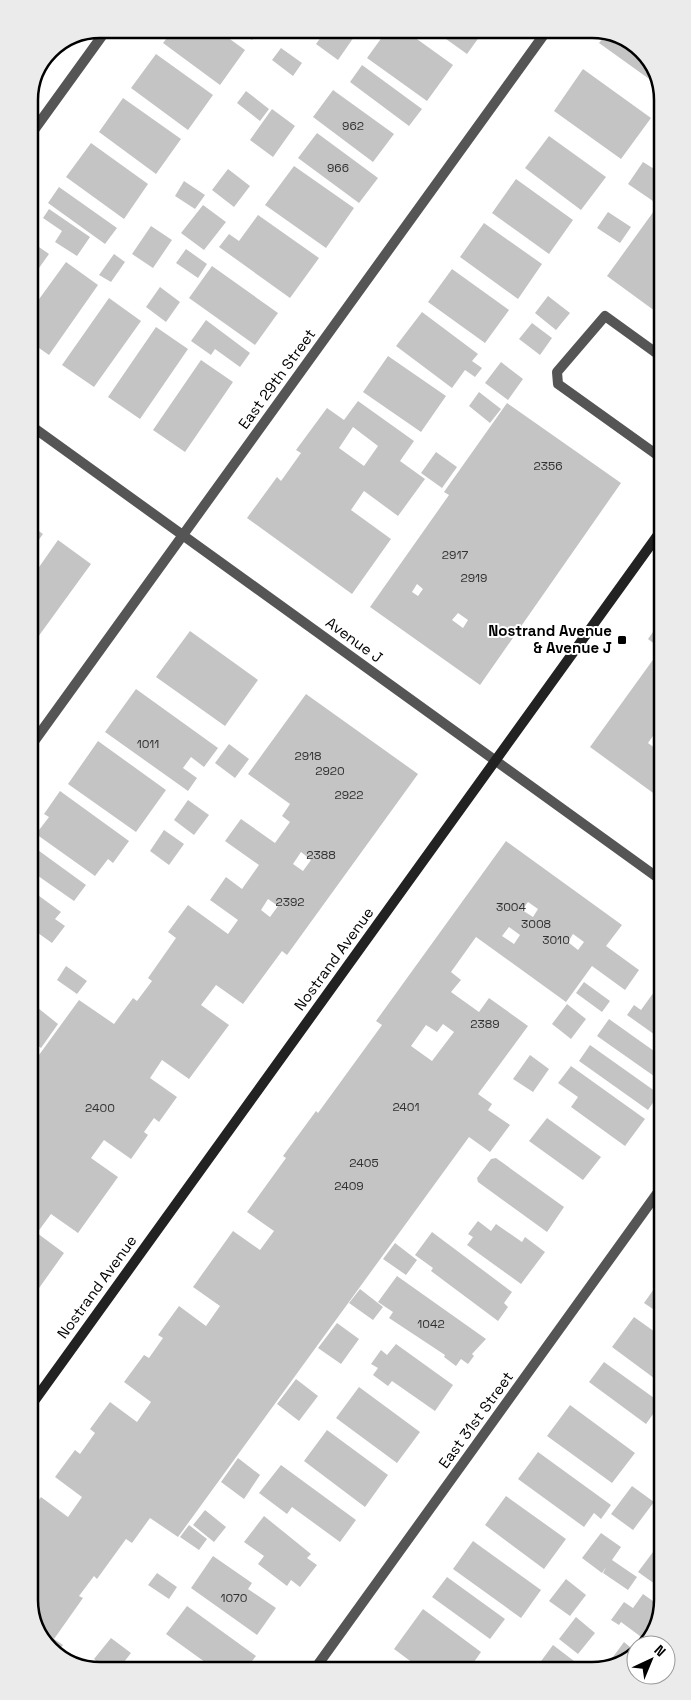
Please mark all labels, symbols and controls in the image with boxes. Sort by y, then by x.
house number: 962 [342,118,364,134]
house number: 966 [327,160,349,176]
street label: East 29th Street [234,325,319,433]
house number: 2356 [534,458,562,474]
house number: 2917 [442,547,468,563]
house number: 2919 [461,570,487,586]
street label: Avenue J [322,613,387,667]
place label: Nostrand Avenue & Avenue J [488,621,612,657]
marker: Nostrand Avenue & Avenue J [616,634,628,646]
house number: 1011 [137,736,159,752]
house number: 2918 [294,748,322,764]
house number: 2920 [315,763,345,779]
house number: 2922 [334,787,364,803]
house number: 2388 [306,847,336,863]
house number: 2392 [275,894,305,910]
house number: 3004 [496,899,527,915]
street label: Nostrand Avenue [290,903,378,1014]
house number: 3008 [521,916,551,932]
house number: 3010 [542,932,570,948]
house number: 2389 [470,1016,500,1032]
house number: 2401 [392,1099,420,1115]
house number: 2400 [85,1100,115,1116]
house number: 2405 [349,1155,379,1171]
house number: 2409 [334,1178,364,1194]
street label: Nostrand Avenue [53,1231,141,1342]
house number: 1042 [417,1316,445,1332]
street label: East 31st Street [434,1368,517,1472]
house number: 1070 [221,1590,247,1606]
north arrow [626,1635,676,1685]
text: N [650,1641,670,1660]

